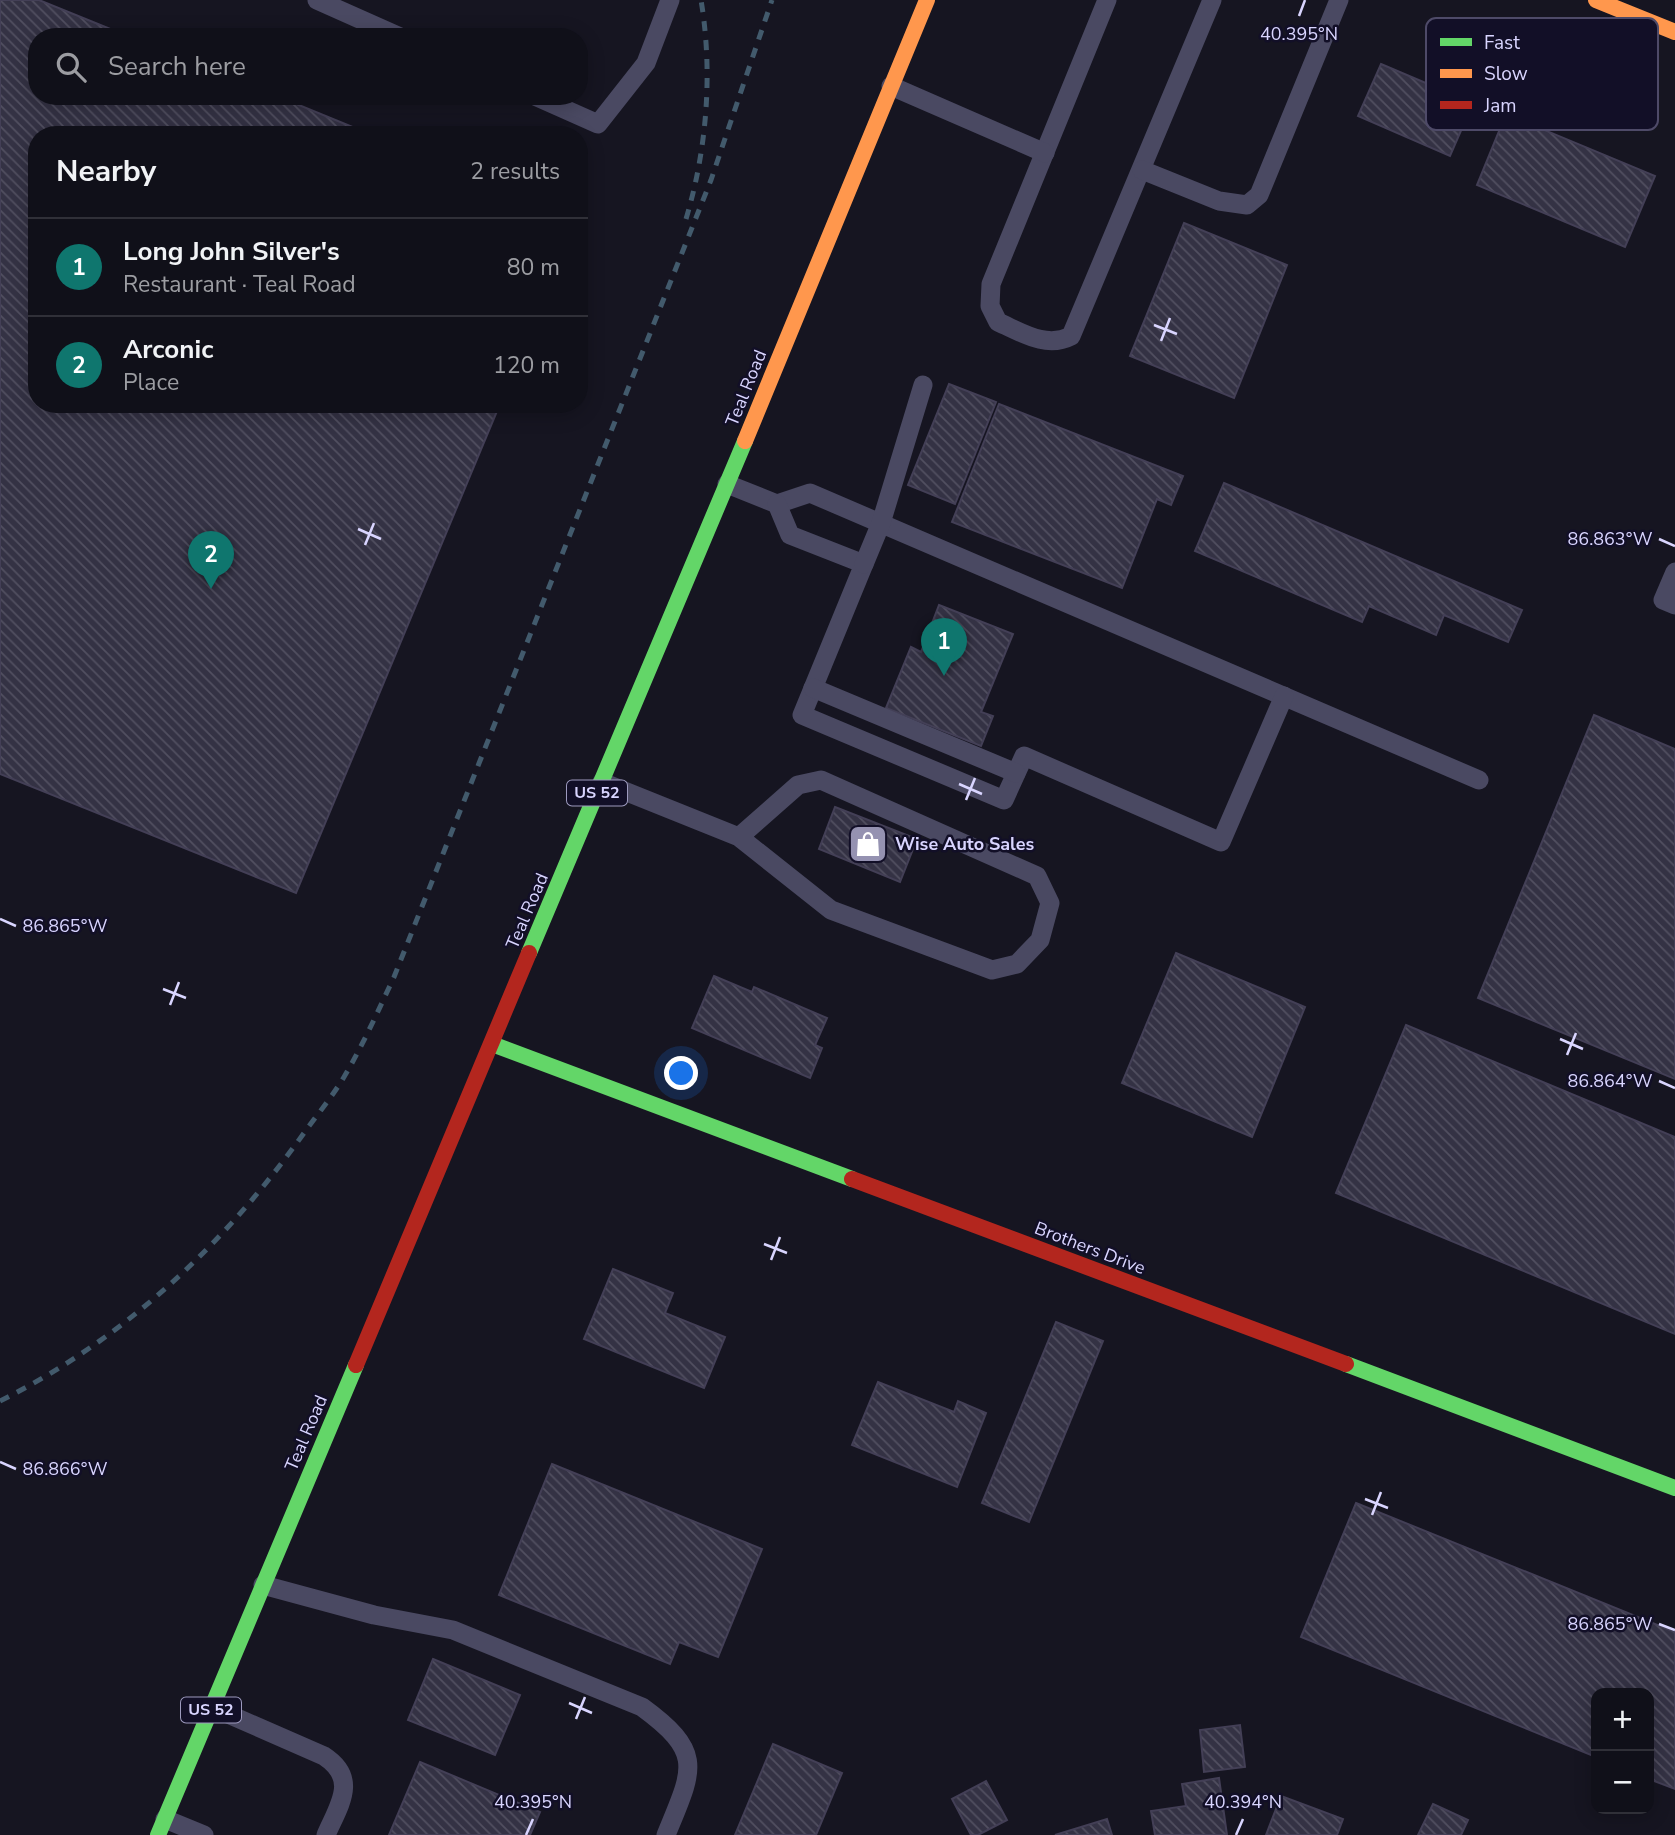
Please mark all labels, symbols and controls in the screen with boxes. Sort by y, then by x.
legend [1426,18,1658,130]
text: 40.395°N [1260,22,1338,46]
search box [28,28,588,105]
text: Fast [1484,30,1520,56]
icon: search [52,48,90,86]
text: Search here [108,49,246,84]
text: Slow [1484,61,1528,87]
text: Jam [1483,93,1517,119]
text: Nearby [56,151,156,192]
text: 2 results [470,156,560,187]
text: Long John Silver's [123,234,340,269]
text: 1 [72,252,86,283]
text: 80 m [507,252,560,283]
text: Restaurant · Teal Road [123,269,356,300]
text: Arconic [123,332,213,367]
street label: Teal Road [720,346,772,430]
text: 2 [72,350,86,381]
text: 120 m [493,350,560,381]
text: Place [123,367,179,398]
text: 86.863°W [1568,527,1653,551]
pin: 2 [188,531,234,589]
pin: 1 [921,618,967,676]
road number: US 52 [567,780,627,806]
shop icon: Wise Auto Sales [847,823,889,865]
place label: Wise Auto Sales [895,832,1034,856]
street label: Teal Road [500,869,554,953]
text: 86.865°W [23,914,108,938]
your location [664,1056,698,1090]
text: 86.864°W [1568,1069,1653,1093]
street label: Brothers Drive [1031,1216,1149,1280]
street label: Teal Road [279,1391,333,1475]
text: 86.866°W [23,1457,108,1481]
text: 86.865°W [1568,1612,1653,1636]
map controls [1591,1688,1654,1814]
button: + [1591,1688,1654,1751]
road number: US 52 [181,1698,241,1722]
button: − [1591,1751,1654,1814]
text: 40.395°N [494,1790,572,1814]
text: 40.394°N [1204,1790,1282,1814]

